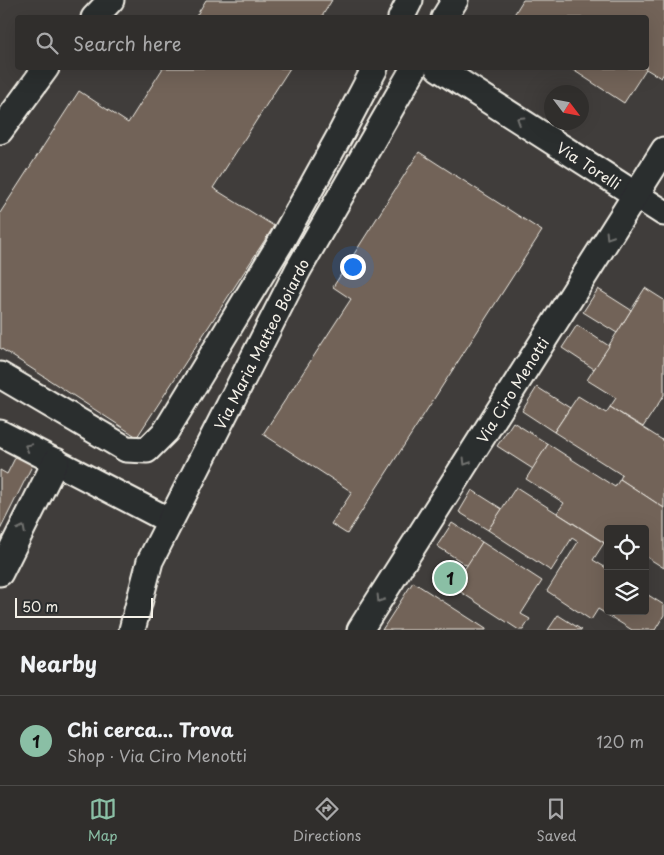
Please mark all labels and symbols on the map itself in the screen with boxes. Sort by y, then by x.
north arrow [544,85,589,130]
one-way arrow [516,117,525,127]
street label: Via Torelli [552,136,626,194]
one-way arrow [606,230,616,239]
street label: Via Maria Matteo Boiardo [208,254,314,434]
your location [340,254,366,280]
street label: Via Ciro Menotti [470,332,554,448]
one-way arrow [24,443,33,453]
one-way arrow [463,456,473,465]
one-way arrow [16,525,26,534]
pin: 1 [434,559,466,597]
one-way arrow [376,594,386,603]
scale bar [15,595,152,618]

